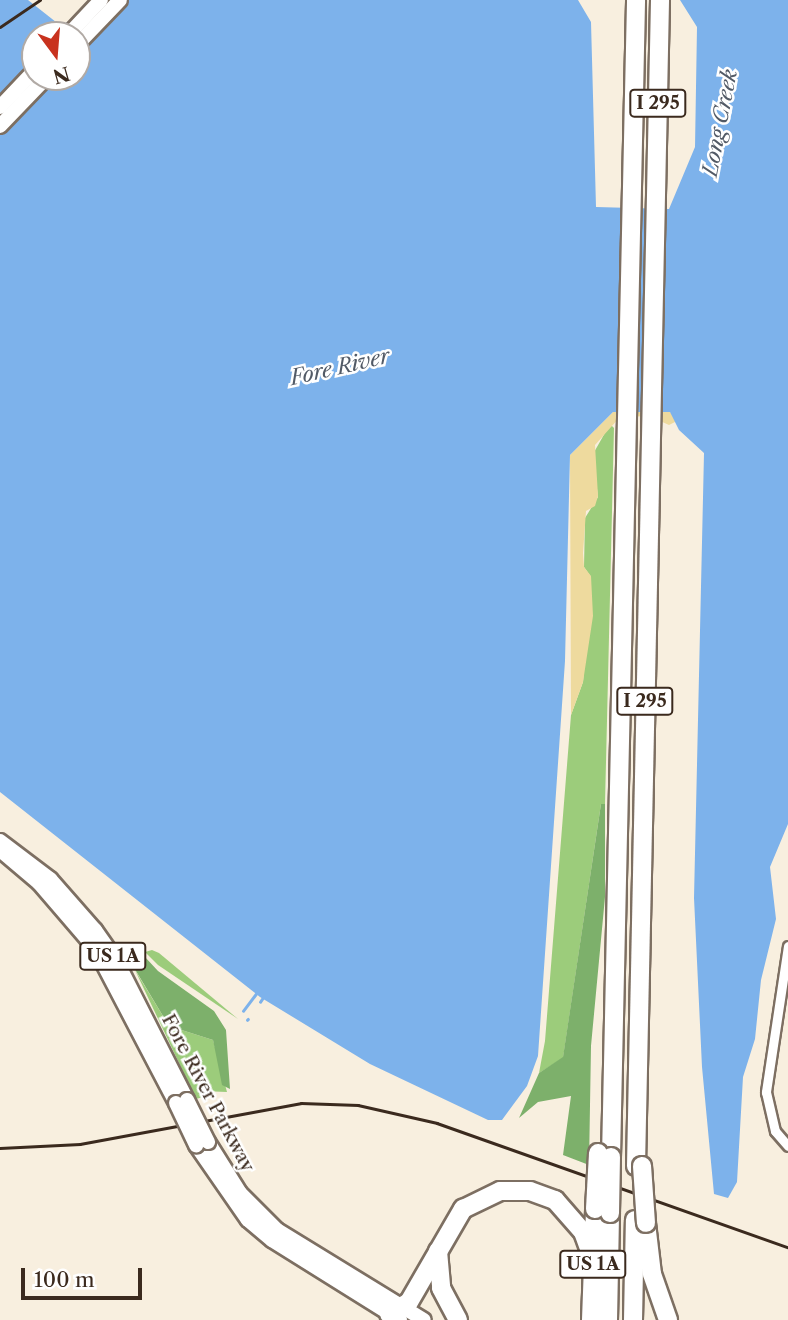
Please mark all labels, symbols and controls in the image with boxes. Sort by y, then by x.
north arrow [21,21,91,91]
text: N [50,61,72,88]
water label: Long Creek [697,67,743,179]
road number: I 295 [628,88,688,118]
water label: Fore River [288,343,392,391]
road number: I 295 [615,686,675,716]
road number: US 1A [78,942,148,971]
street label: Fore River Parkway [157,1010,259,1176]
road number: US 1A [558,1250,628,1279]
scale bar [24,1254,145,1298]
text: 100 m [34,1267,95,1292]

